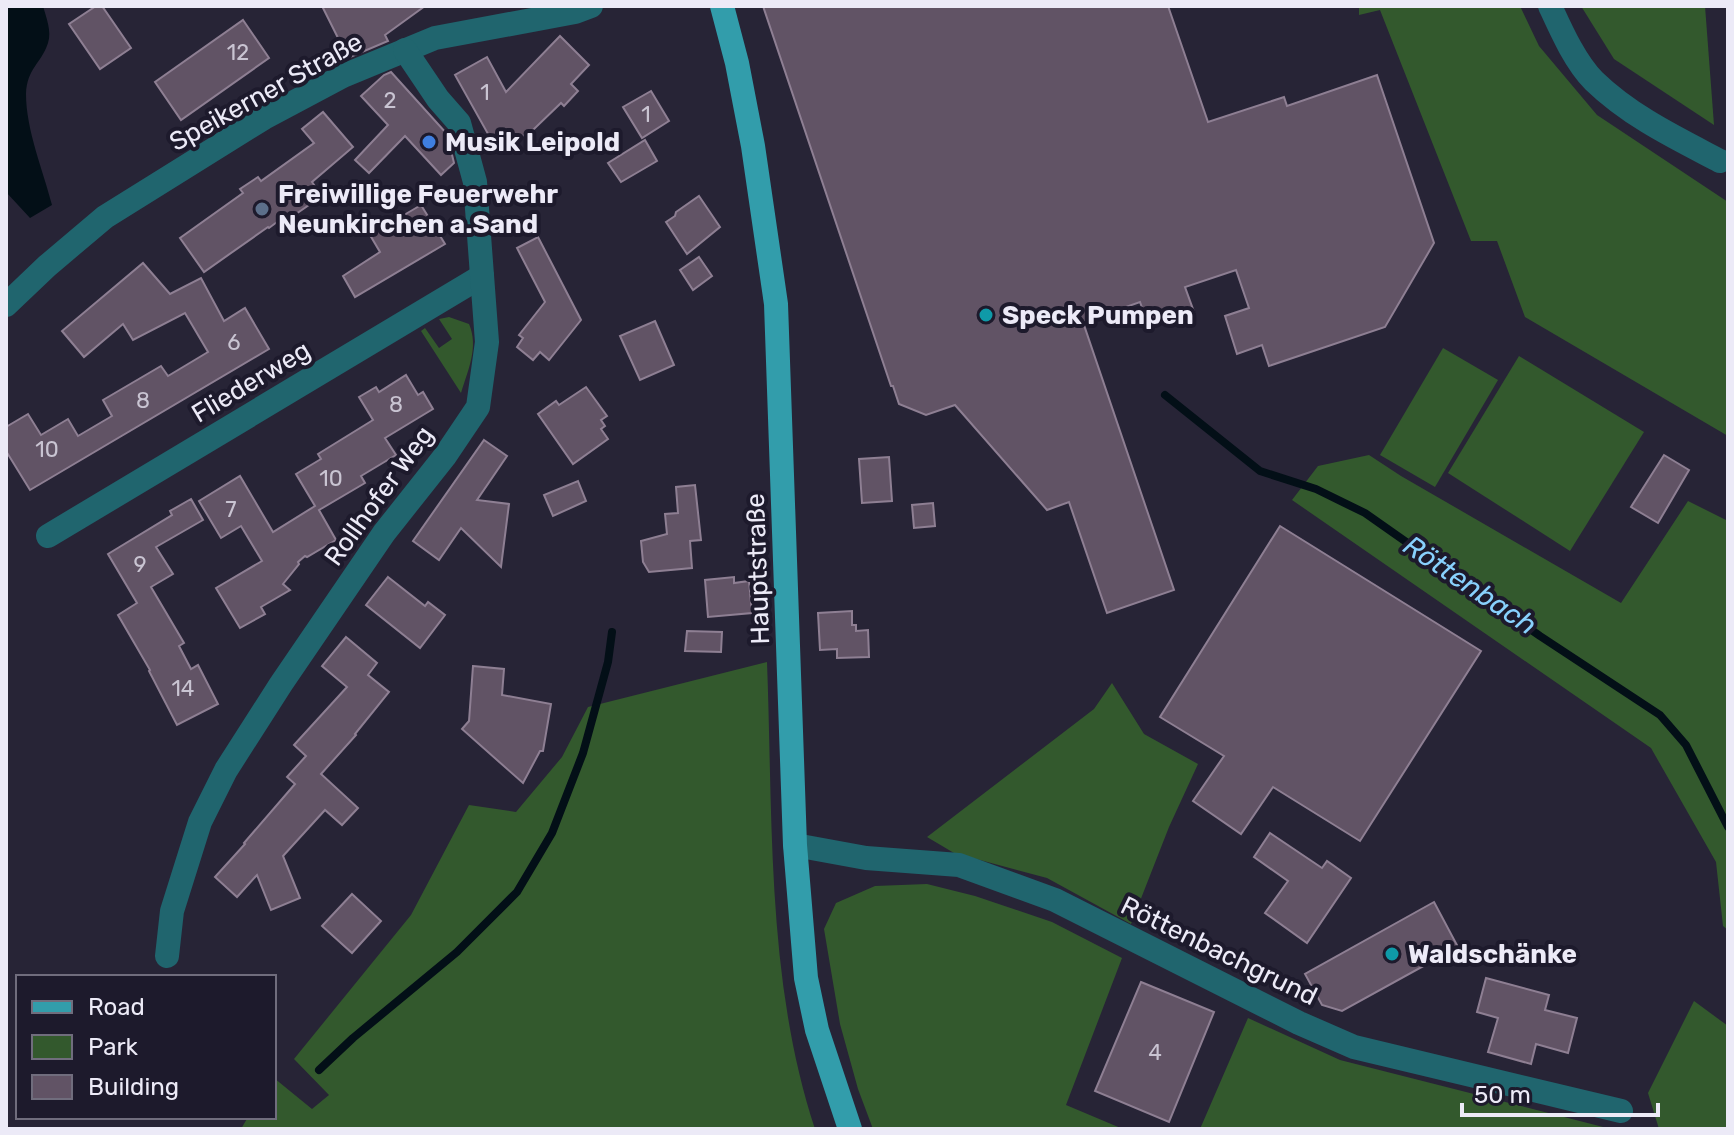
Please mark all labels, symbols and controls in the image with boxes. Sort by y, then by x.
street label: Speikerner Straße [164,26,368,158]
house number: 12 [227,39,249,66]
house number: 1 [480,79,490,106]
house number: 2 [384,87,396,114]
house number: 1 [641,101,651,128]
place label: Musik Leipold [445,127,620,158]
marker: Musik Leipold [420,133,438,151]
place label: Freiwillige Feuerwehr Neunkirchen a.Sand [278,179,558,240]
marker: Freiwillige Feuerwehr Neunkirchen a.Sand [253,200,271,218]
place label: Speck Pumpen [1002,300,1194,331]
marker: Speck Pumpen [977,306,995,324]
house number: 6 [227,329,241,356]
street label: Fliederweg [186,335,316,429]
house number: 8 [136,387,150,414]
house number: 8 [389,391,403,418]
street label: Rollhofer Weg [318,420,440,572]
house number: 10 [35,436,59,463]
house number: 10 [319,465,343,492]
street label: Hauptstraße [740,493,776,645]
house number: 7 [225,496,237,523]
water label: Röttenbach [1397,528,1543,642]
house number: 9 [133,551,147,578]
house number: 14 [171,675,195,702]
street label: Röttenbachgrund [1116,890,1322,1012]
place label: Waldschänke [1408,939,1577,970]
marker: Waldschänke [1383,945,1401,963]
legend [16,975,276,1119]
text: Road [88,993,145,1021]
text: Park [88,1033,139,1061]
house number: 4 [1148,1039,1162,1066]
scale bar [1462,1067,1658,1117]
text: Building [88,1073,179,1101]
text: 50 m [1474,1081,1531,1109]

